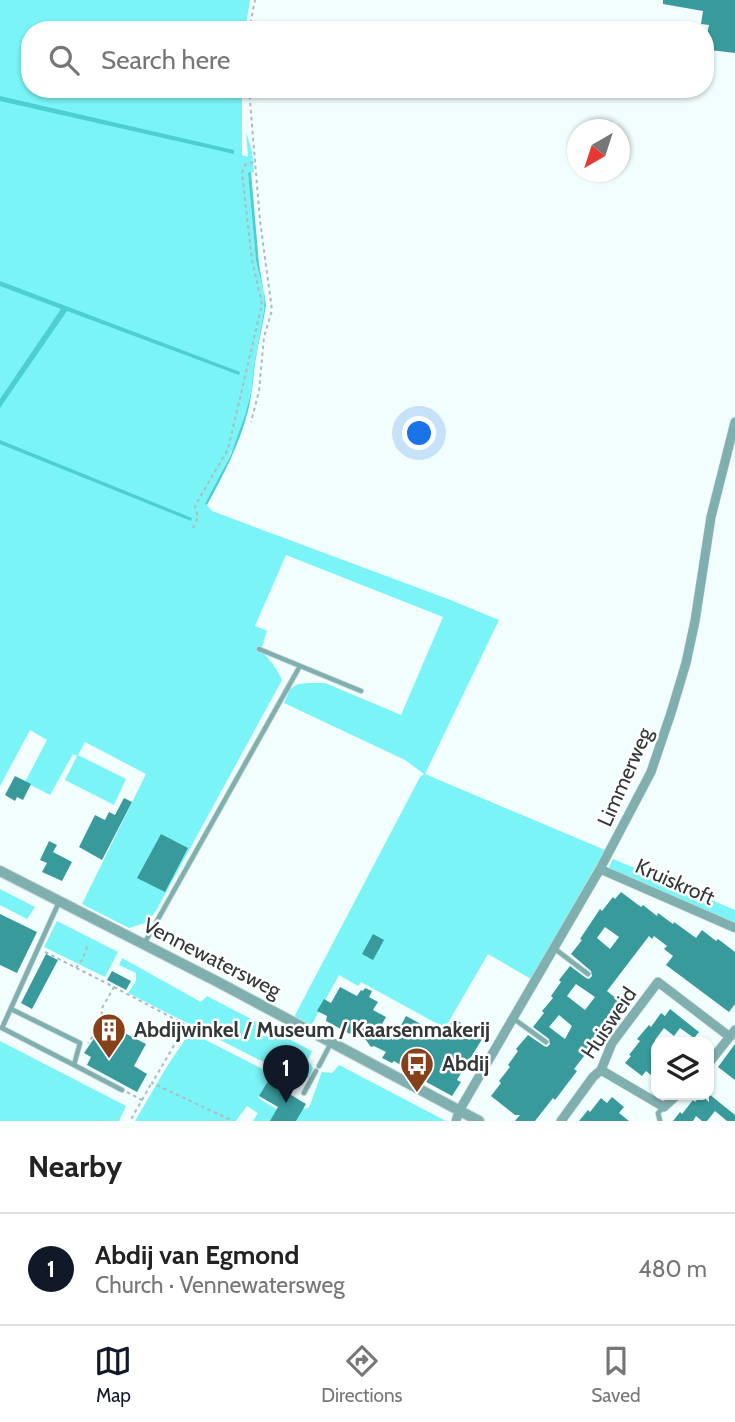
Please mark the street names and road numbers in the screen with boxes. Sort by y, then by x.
street label: Limmerweg [592,723,658,830]
street label: Kruiskroft [632,853,719,910]
street label: Vennewatersweg [139,912,286,1003]
street label: Huisweid [576,982,642,1063]

